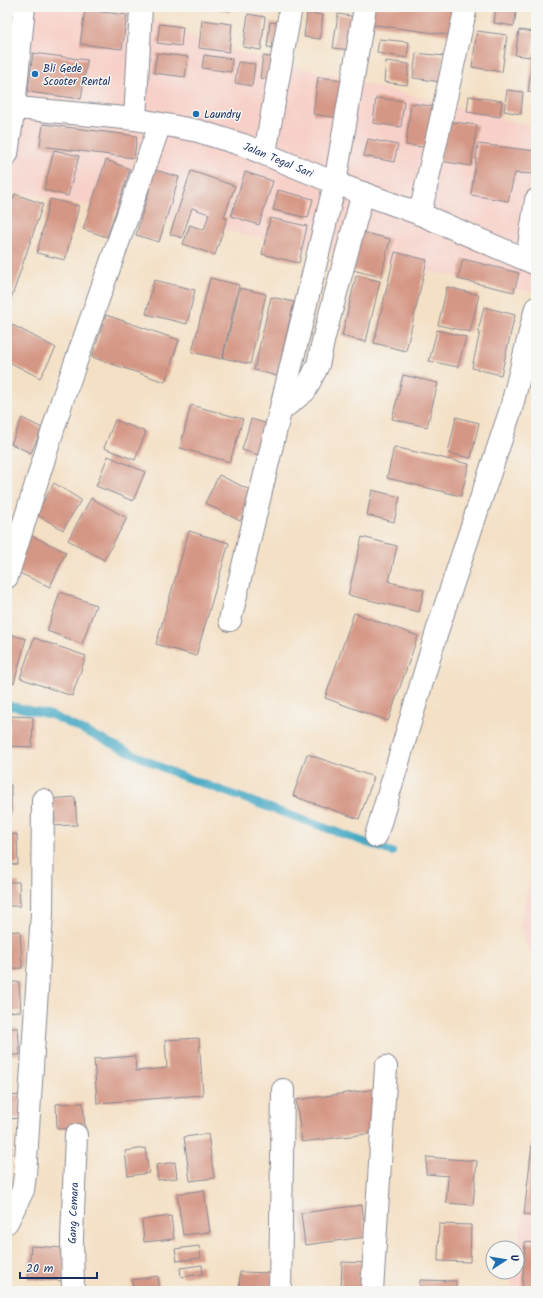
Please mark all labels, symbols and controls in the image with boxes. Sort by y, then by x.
place label: Bli Gede Scooter Rental [43,60,111,91]
marker: Bli Gede Scooter Rental [30,69,40,79]
place label: Laundry [204,106,241,124]
marker: Laundry [191,109,201,119]
street label: Jalan Tegal Sari [240,138,316,183]
street label: Gang Cemara [64,1182,84,1244]
north arrow [485,1240,525,1280]
text: U [504,1253,523,1264]
scale bar [20,1254,97,1280]
text: 20 m [26,1259,54,1278]

